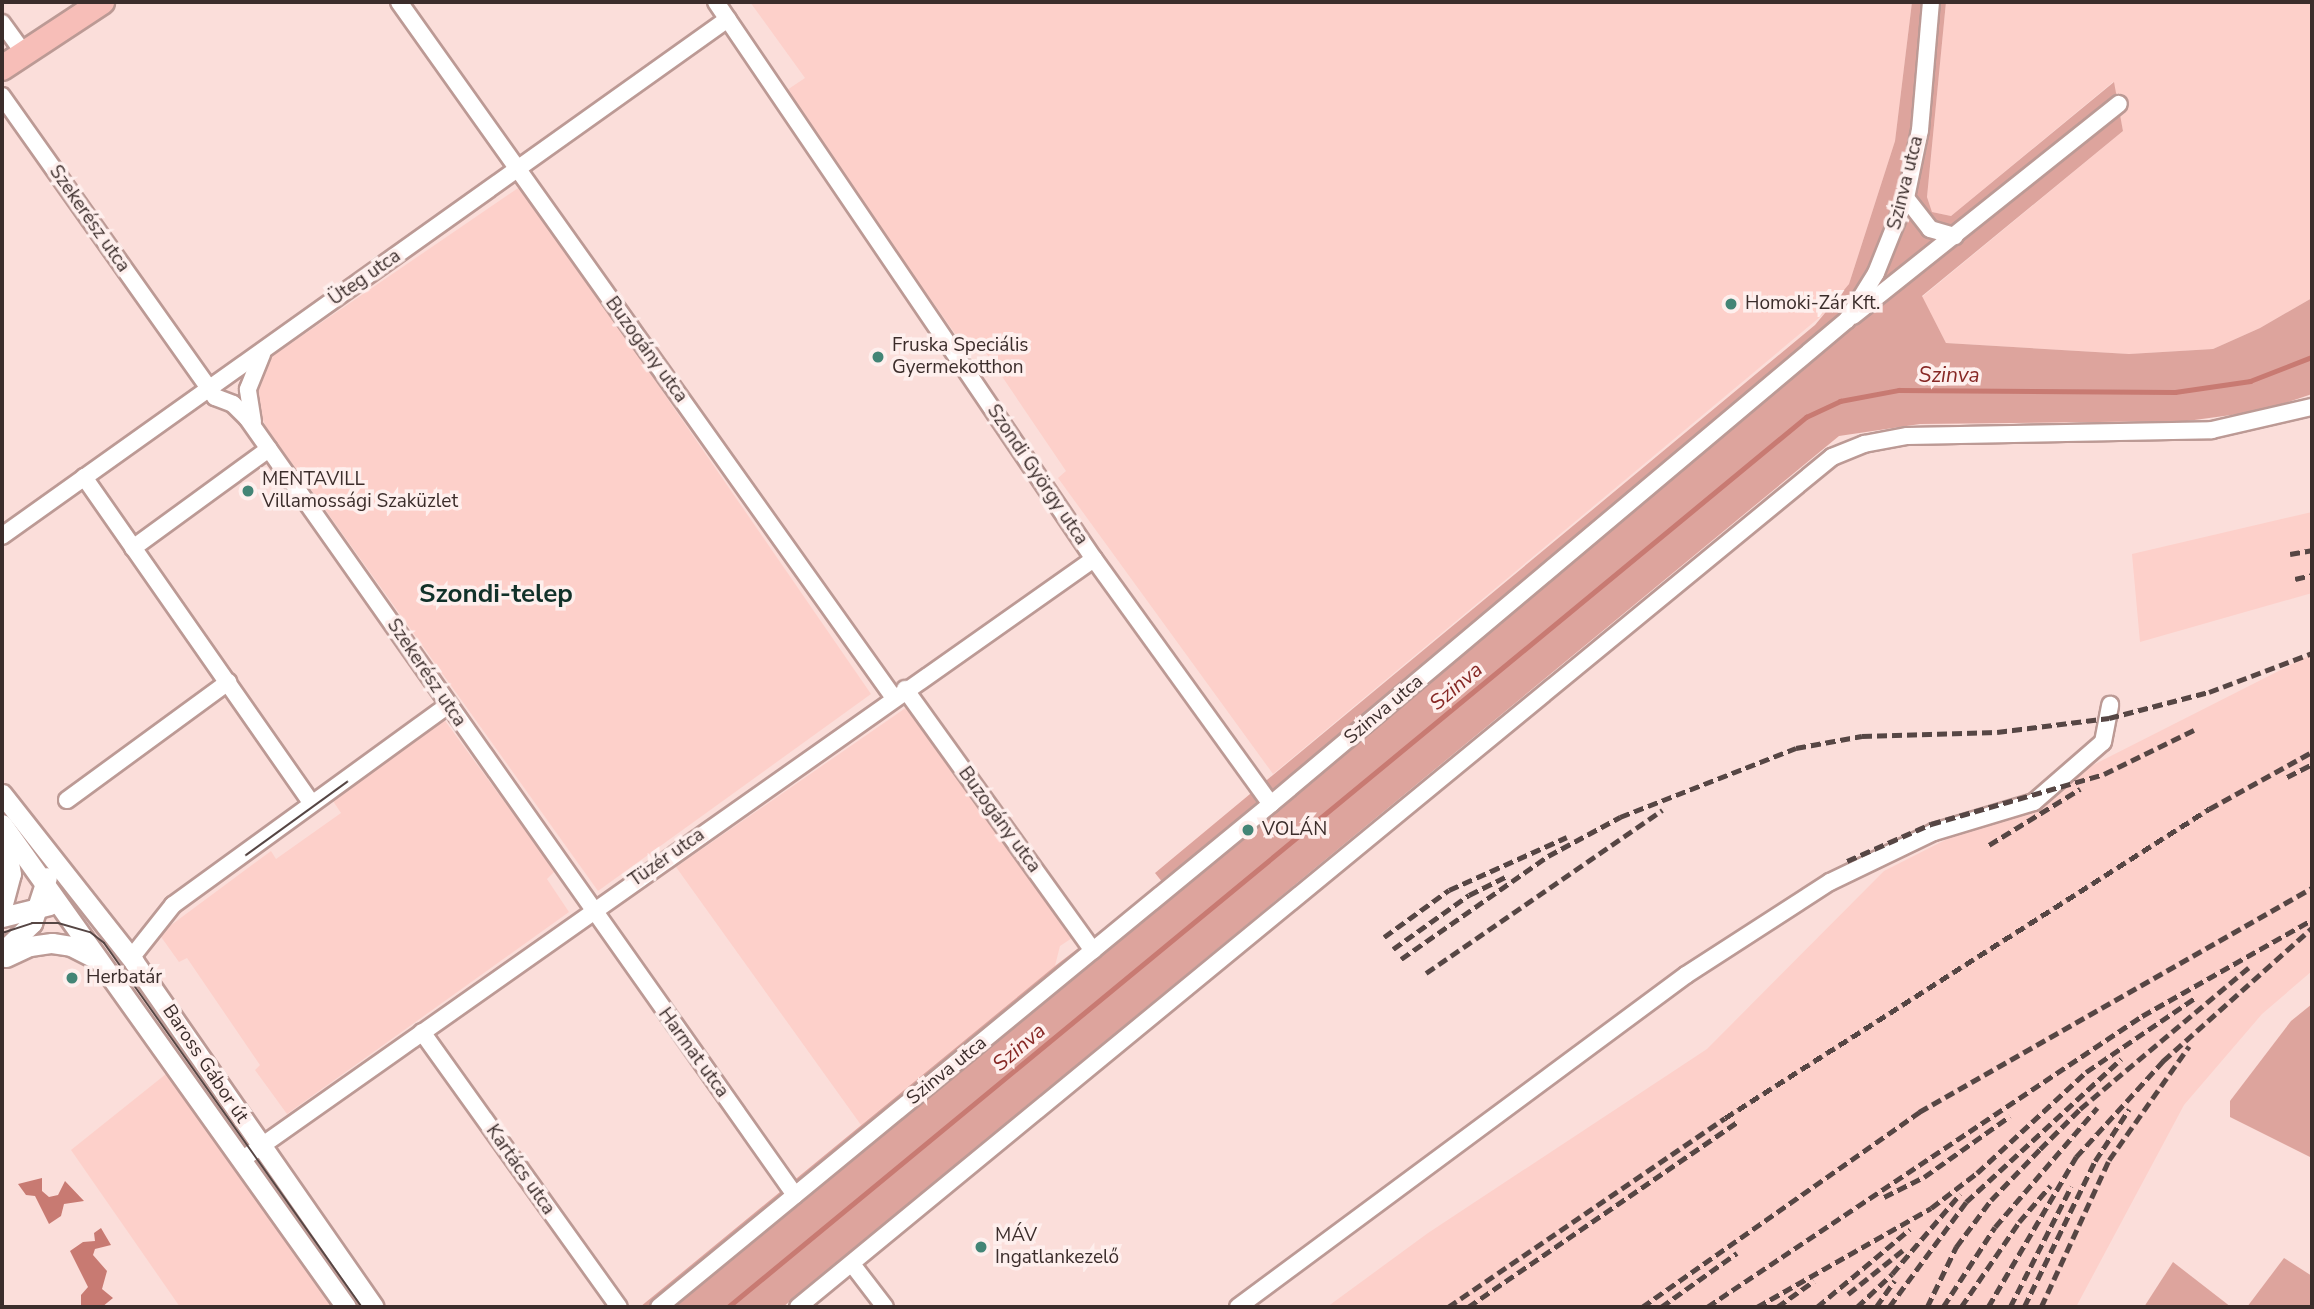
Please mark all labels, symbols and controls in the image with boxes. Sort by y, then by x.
street label: Szinva utca [1883,134,1929,232]
street label: Szekerész utca [44,161,134,277]
street label: Üteg utca [325,245,405,311]
street label: Buzogány utca [600,293,692,407]
place label: Homoki-Zár Kft. [1745,293,1880,315]
marker: Homoki-Zár Kft. [1723,296,1739,312]
place label: Fruska Speciális Gyermekotthon [892,335,1028,379]
marker: Fruska Speciális Gyermekotthon [870,349,886,365]
water label: Szinva [1918,362,1980,388]
street label: Szondi György utca [982,400,1092,550]
place label: MENTAVILL Villamossági Szaküzlet [262,469,458,513]
marker: MENTAVILL Villamossági Szaküzlet [240,483,256,499]
district label: Szondi-telep [419,578,573,610]
street label: Szekerész utca [382,615,470,731]
water label: Szinva [1425,657,1487,715]
street label: Szinva utca [1340,670,1428,750]
street label: Buzogány utca [953,763,1045,877]
place label: VOLÁN [1262,819,1327,841]
marker: VOLÁN [1240,822,1256,838]
street label: Tüzér utca [625,824,709,892]
place label: Herbatár [86,967,162,989]
marker: Herbatár [64,970,80,986]
street label: Baross Gábor út [157,1000,253,1128]
street label: Harmat utca [653,1004,733,1102]
water label: Szinva [988,1018,1050,1076]
street label: Szinva utca [902,1032,992,1110]
street label: Kartács utca [481,1121,559,1219]
place label: MÁV Ingatlankezelő [995,1225,1119,1269]
marker: MÁV Ingatlankezelő [973,1239,989,1255]

